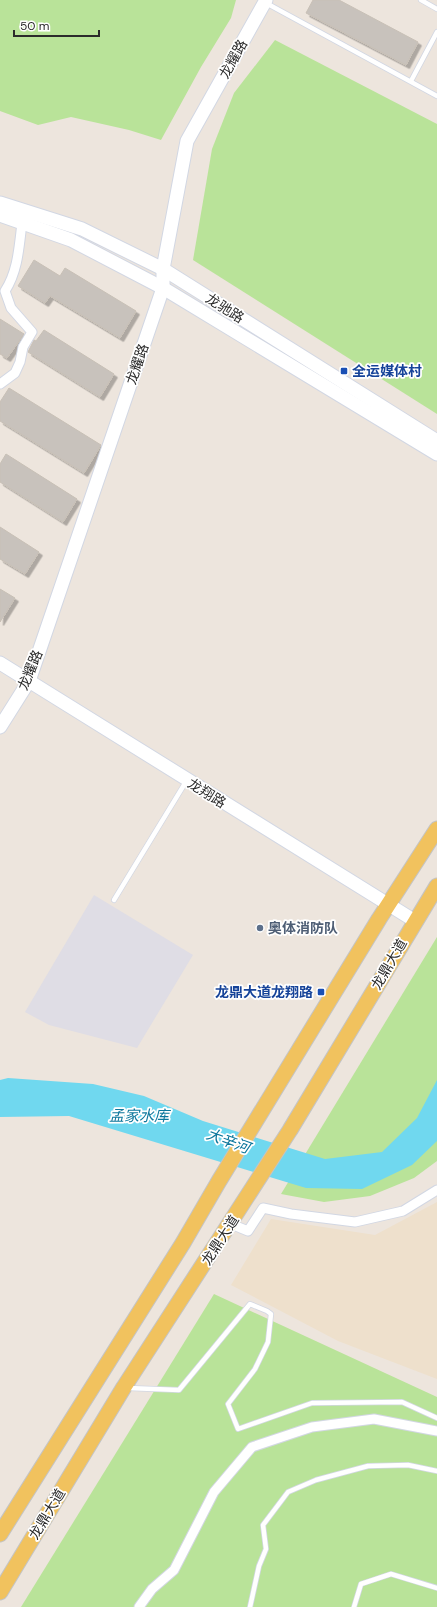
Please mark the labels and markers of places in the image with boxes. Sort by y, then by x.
place label: 全运媒体村 [352,362,422,380]
marker: 全运媒体村 [339,366,349,376]
place label: 奥体消防队 [268,919,338,937]
marker: 奥体消防队 [255,923,265,933]
place label: 龙鼎大道龙翔路 [215,983,313,1001]
marker: 龙鼎大道龙翔路 [316,987,326,997]

